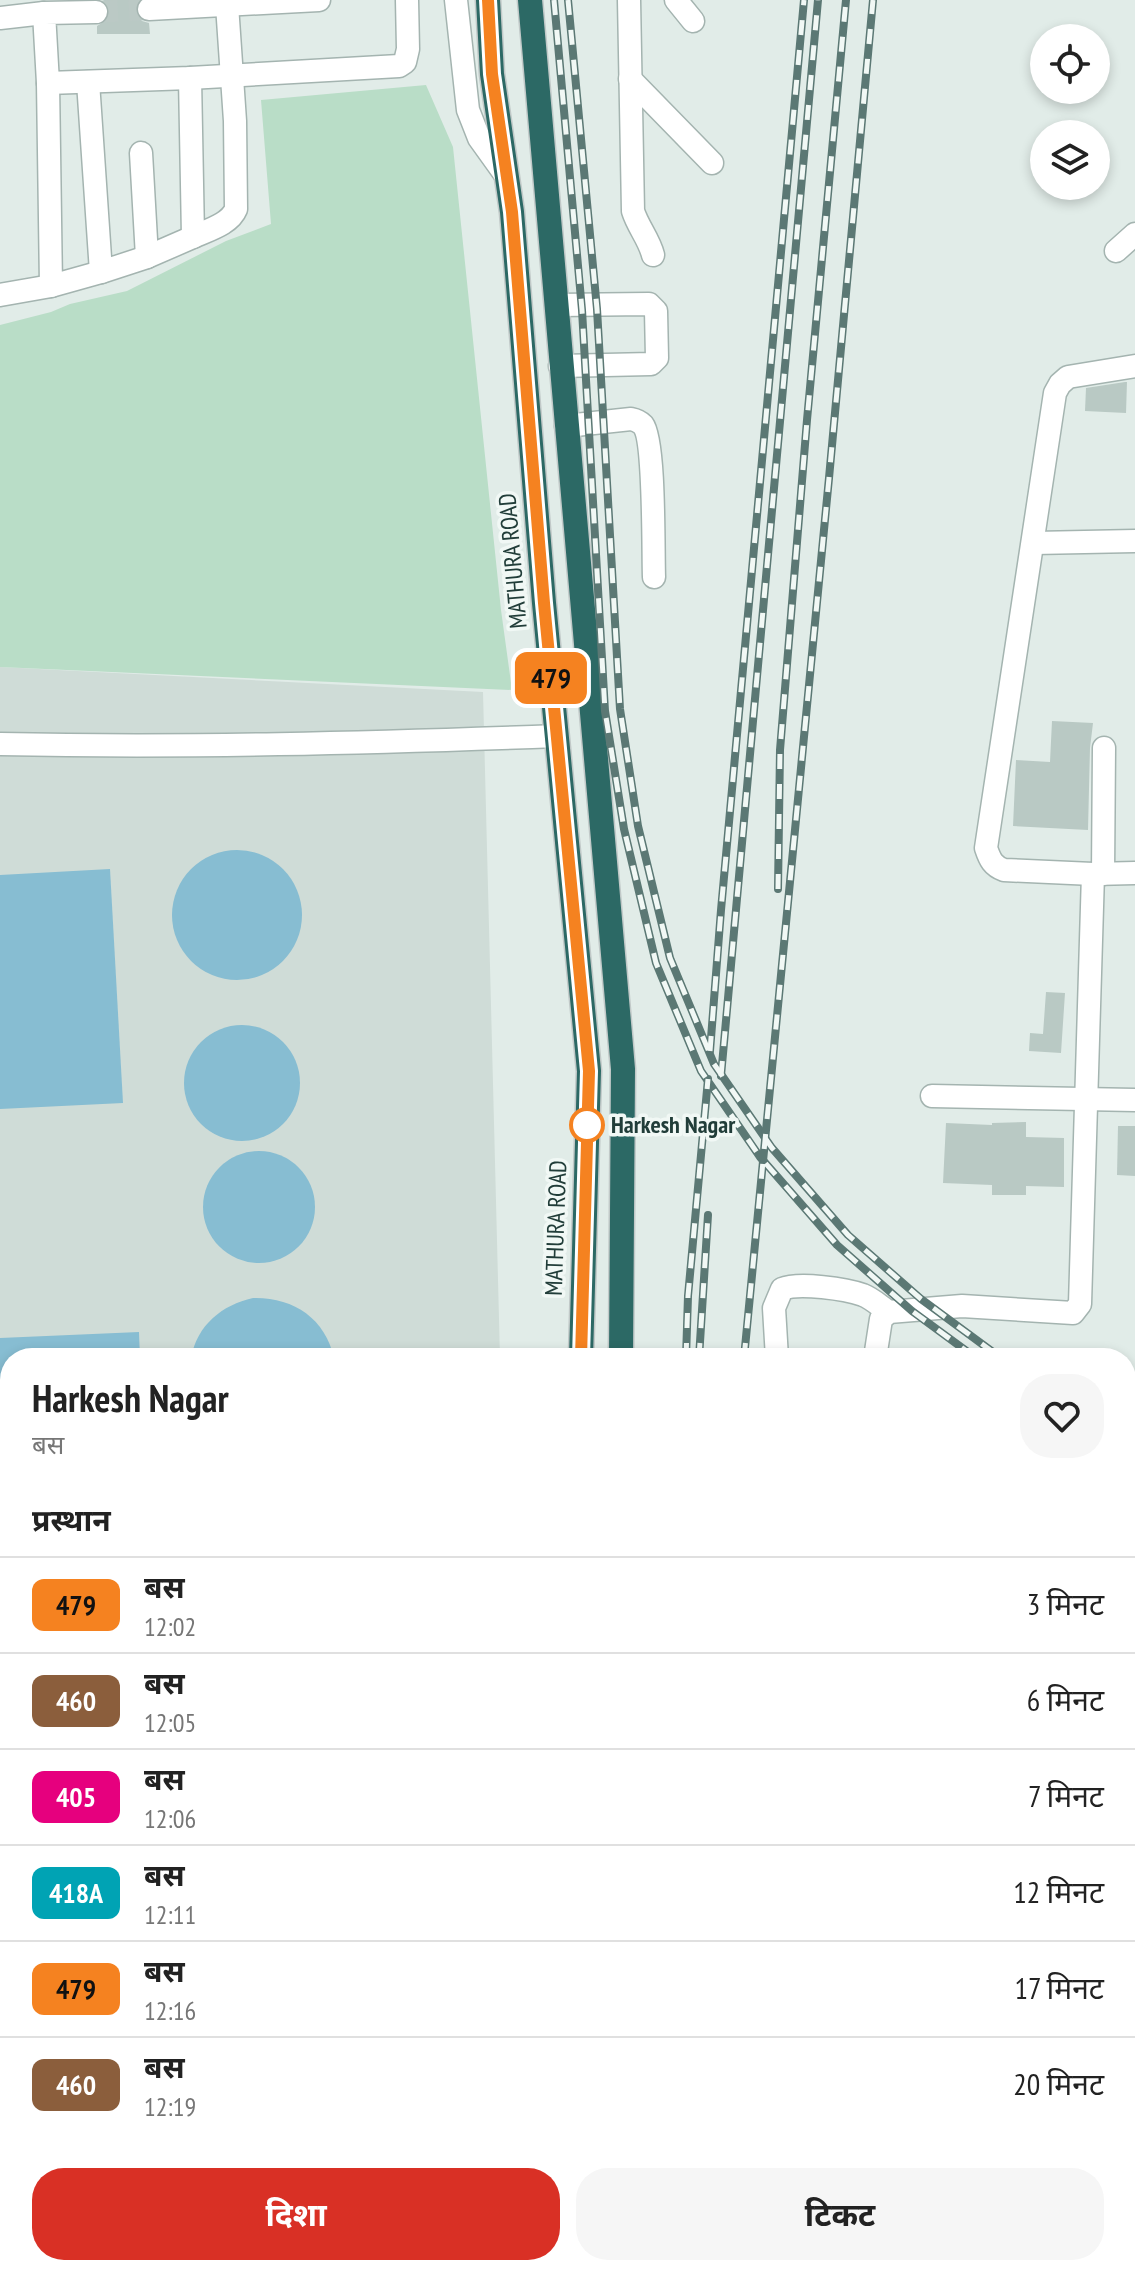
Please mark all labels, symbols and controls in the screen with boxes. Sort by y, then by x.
map controls [1030,24,1110,200]
button: locate [1030,24,1110,104]
button: layers [1030,120,1110,200]
street label: MATHURA ROAD [491,492,534,630]
line badge: 479 [505,652,597,704]
text: 479 [531,659,571,696]
marker: Harkesh Nagar [570,1108,604,1142]
place label: Harkesh Nagar [611,1109,736,1140]
street label: MATHURA ROAD [538,1160,573,1296]
text: Harkesh Nagar [32,1373,229,1422]
button: heart [1020,1374,1104,1458]
text: बस [32,1428,64,1461]
text: प्रस्थान [32,1500,111,1539]
text: बस [144,1567,185,1606]
text: 3 मिनट [1027,1584,1104,1623]
text: 479 [56,1586,96,1623]
text: 12:02 [144,1610,196,1643]
text: बस [144,1663,185,1702]
text: 6 मिनट [1027,1680,1104,1719]
text: 460 [56,1682,96,1719]
text: 12:05 [144,1706,196,1739]
text: बस [144,1759,185,1798]
text: 7 मिनट [1028,1776,1104,1815]
text: 405 [56,1778,96,1815]
text: 12:06 [144,1802,196,1835]
text: बस [144,1855,185,1894]
text: 12 मिनट [1013,1872,1104,1911]
text: 418A [49,1874,103,1911]
text: 12:11 [144,1898,196,1931]
text: बस [144,1951,185,1990]
text: 17 मिनट [1014,1968,1104,2007]
text: 479 [56,1970,96,2007]
text: 12:16 [144,1994,196,2027]
text: बस [144,2047,185,2086]
text: 20 मिनट [1013,2064,1104,2103]
text: 460 [56,2066,96,2103]
text: 12:19 [144,2090,196,2123]
button: दिशा [32,2168,560,2260]
button: टिकट [576,2168,1104,2260]

